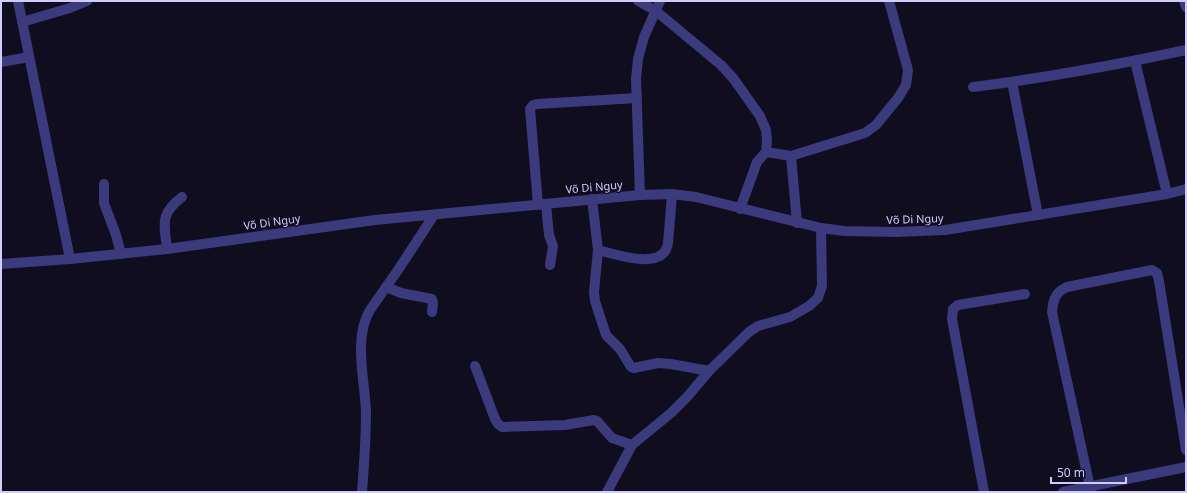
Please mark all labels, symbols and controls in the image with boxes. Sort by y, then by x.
street label: Võ Di Nguy [565,177,623,196]
street label: Võ Di Nguy [243,210,302,233]
street label: Võ Di Nguy [886,210,944,227]
scale bar [1051,459,1126,485]
text: 50 m [1057,464,1085,481]

